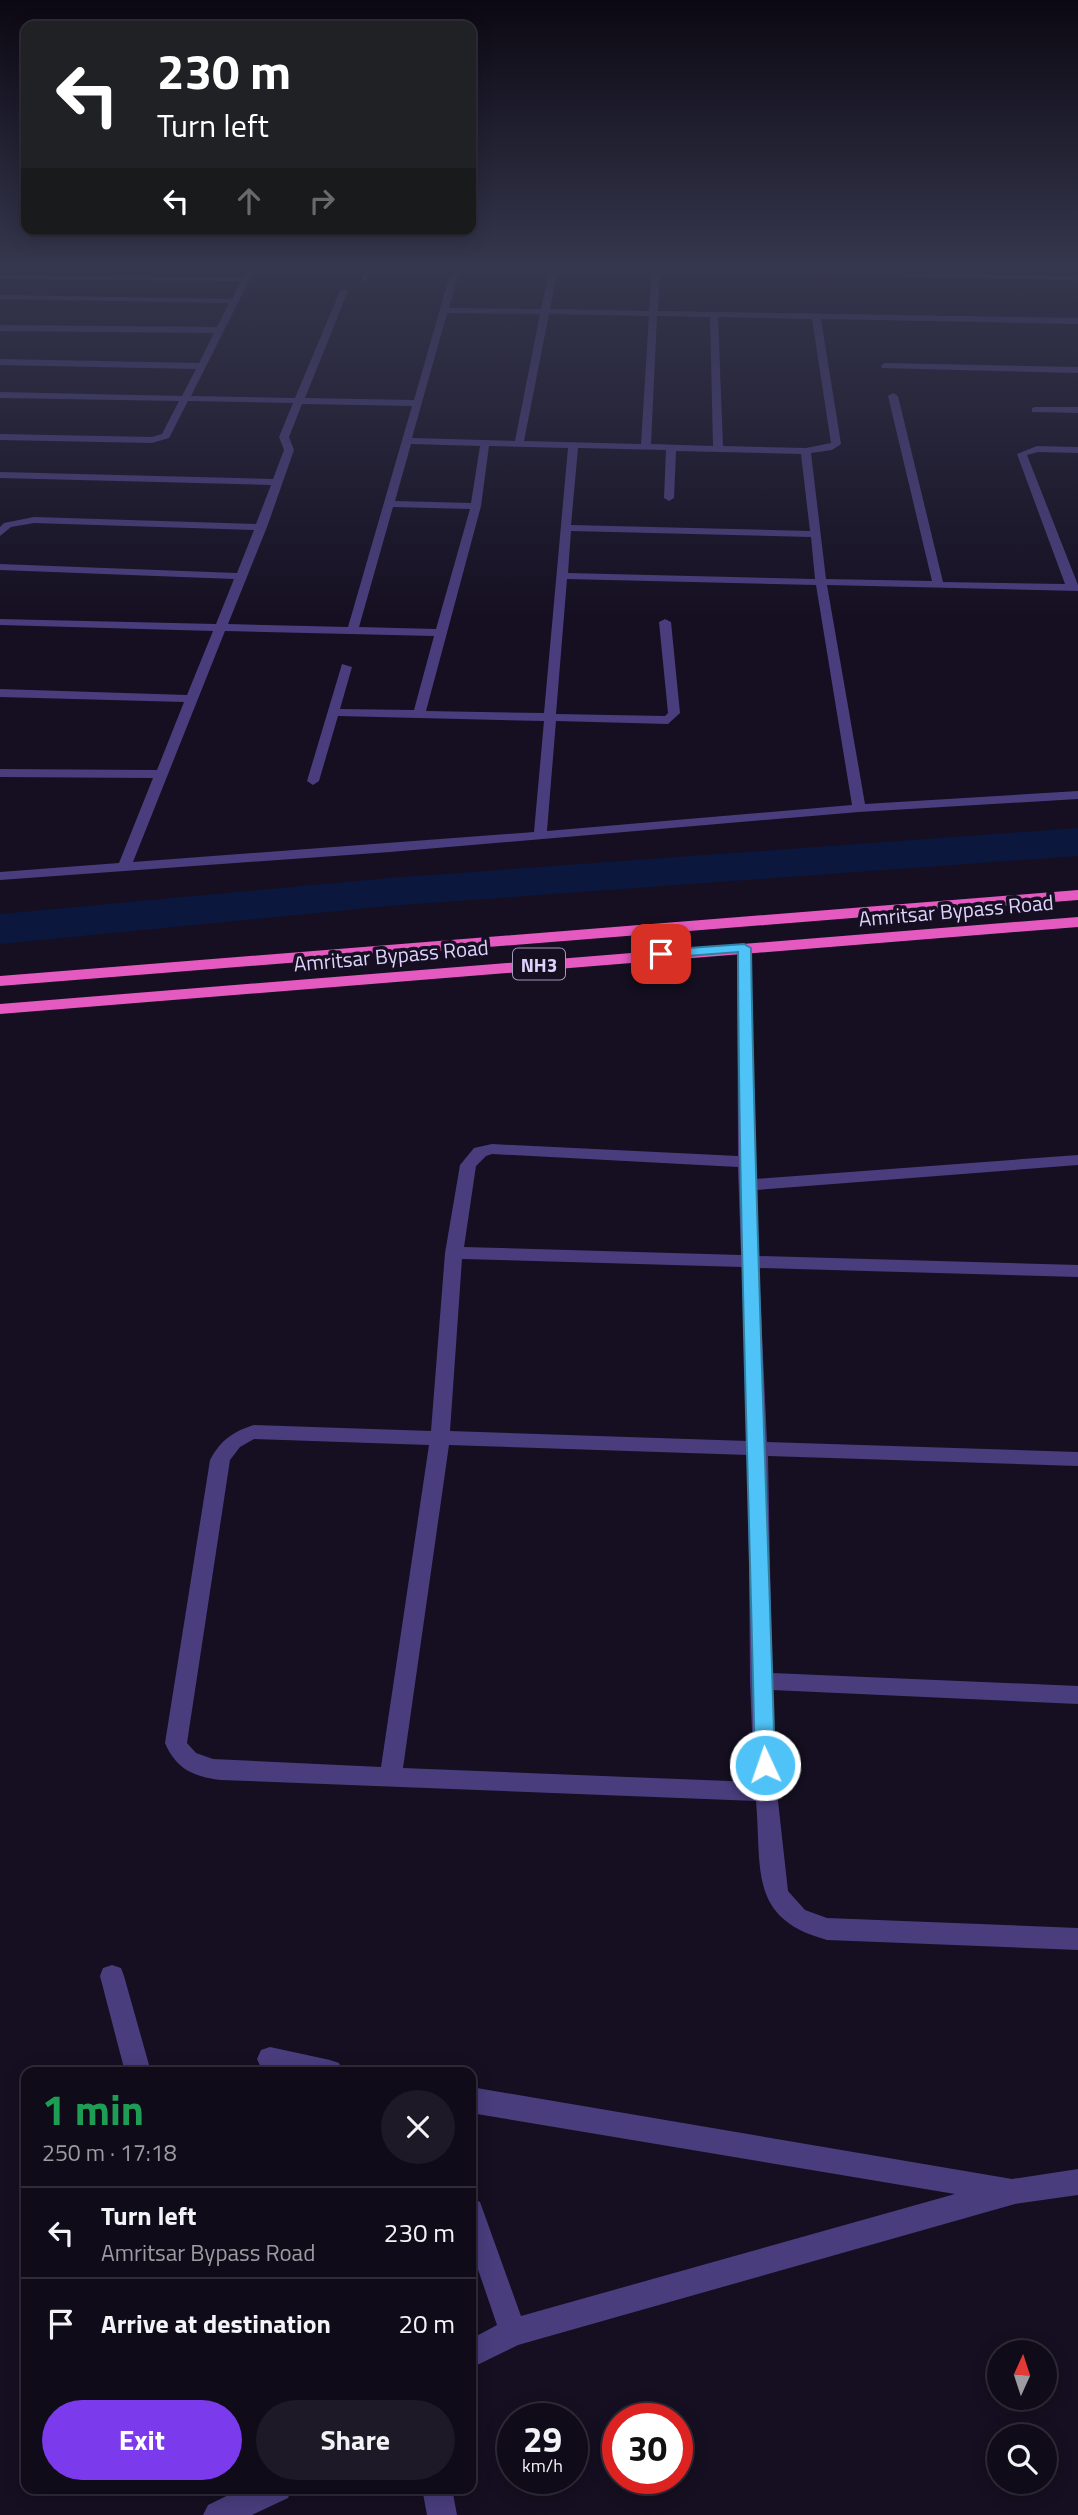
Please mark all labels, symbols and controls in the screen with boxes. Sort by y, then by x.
text: 230 m [157,33,291,108]
icon: left [42,49,133,140]
text: Turn left [157,101,269,149]
icon: left [157,182,195,220]
icon: ahead [230,182,268,220]
icon: right [303,182,341,220]
street label: Amritsar Bypass Road [857,886,1055,934]
pin [631,924,691,984]
street label: Amritsar Bypass Road [292,931,490,979]
icon: arrive [642,935,680,973]
road number: NH3 [513,948,565,980]
position arrow [728,1728,802,1802]
text: 1 min [42,2077,144,2141]
button: close [381,2090,455,2164]
text: 250 m · 17:18 [42,2135,177,2170]
text: Turn left [101,2196,196,2235]
text: 230 m [384,2213,455,2252]
icon: left [42,2214,80,2252]
text: Amritsar Bypass Road [101,2235,315,2270]
text: Arrive at destination [101,2304,331,2343]
text: 20 m [398,2304,455,2343]
icon: arrive [42,2305,80,2343]
north arrow [987,2340,1057,2410]
map controls [987,2340,1057,2494]
button: Exit [42,2400,242,2480]
button: Share [256,2400,455,2480]
speed limit sign: 30 [602,2403,693,2494]
text: 29 [523,2412,562,2466]
button: search [987,2424,1057,2494]
text: km/h [522,2452,563,2479]

